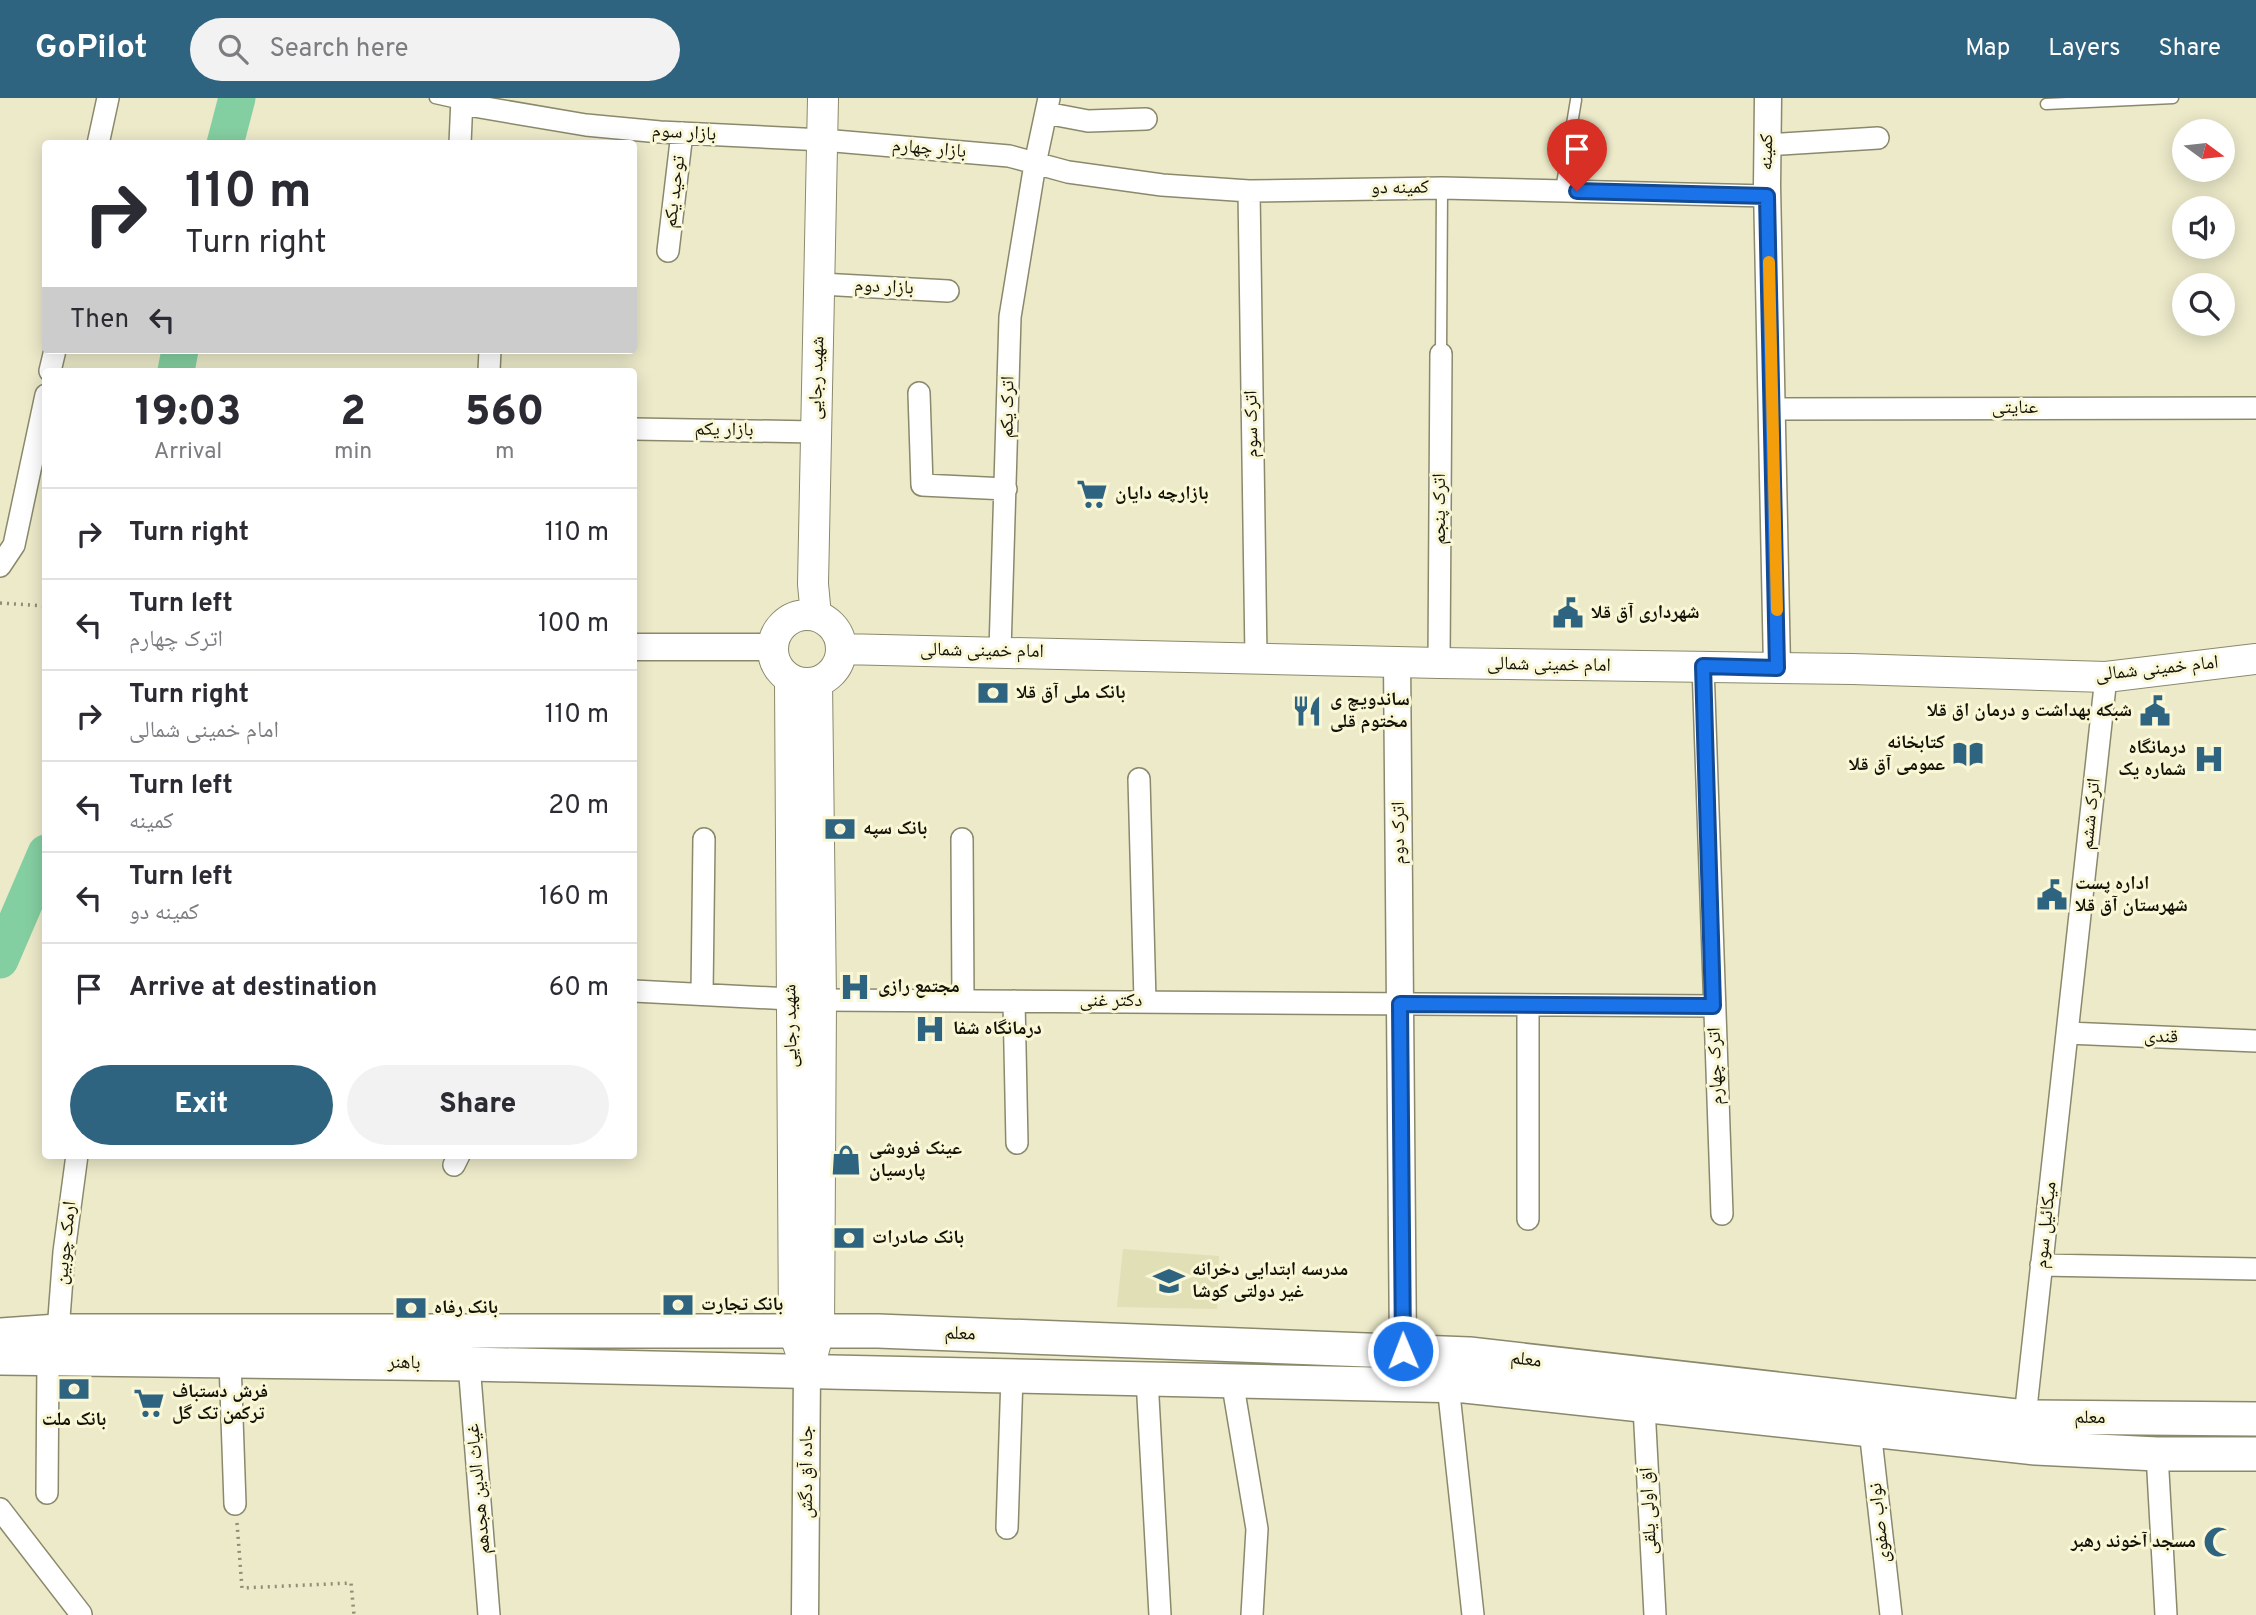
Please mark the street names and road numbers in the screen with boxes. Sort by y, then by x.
street label: بازار سوم [651,119,717,147]
street label: کمینه [1755,133,1779,171]
street label: بازار چهارم [891,134,967,164]
street label: توحید یکم [659,154,691,230]
street label: کمینه دو [1371,175,1429,201]
street label: بازار دوم [854,273,914,301]
street label: شهید رجایی [804,336,830,420]
street label: اترک یکم [995,376,1021,438]
street label: اترک سوم [1239,390,1265,458]
street label: عنایتی [1992,396,2039,420]
street label: بازار یکم [694,417,754,443]
street label: اترک پنجم [1428,473,1452,545]
street label: امام خمینی شمالی [920,638,1044,664]
street label: امام خمینی شمالی [2094,651,2220,687]
street label: امام خمینی شمالی [1487,652,1611,678]
street label: اترک ششم [2075,777,2107,851]
street label: اترک دوم [1387,802,1411,864]
street label: شهید رجایی [778,984,804,1068]
street label: دکتر غنی [1080,989,1143,1013]
street label: قندی [2143,1024,2179,1050]
street label: اترک چهارم [1703,1027,1729,1105]
street label: میکائیل سوم [2029,1180,2063,1270]
street label: ارمک چوبین [50,1200,82,1286]
street label: معلم [944,1321,976,1347]
street label: معلم [1509,1346,1543,1374]
street label: باهنر [386,1351,421,1375]
street label: معلم [2074,1406,2106,1430]
street label: غیاث الدین هجدهم [461,1422,497,1555]
street label: جاده آق دگش [795,1425,819,1519]
street label: آق اولی یلقی [1635,1465,1663,1555]
street label: نواب صفوی [1864,1482,1896,1564]

